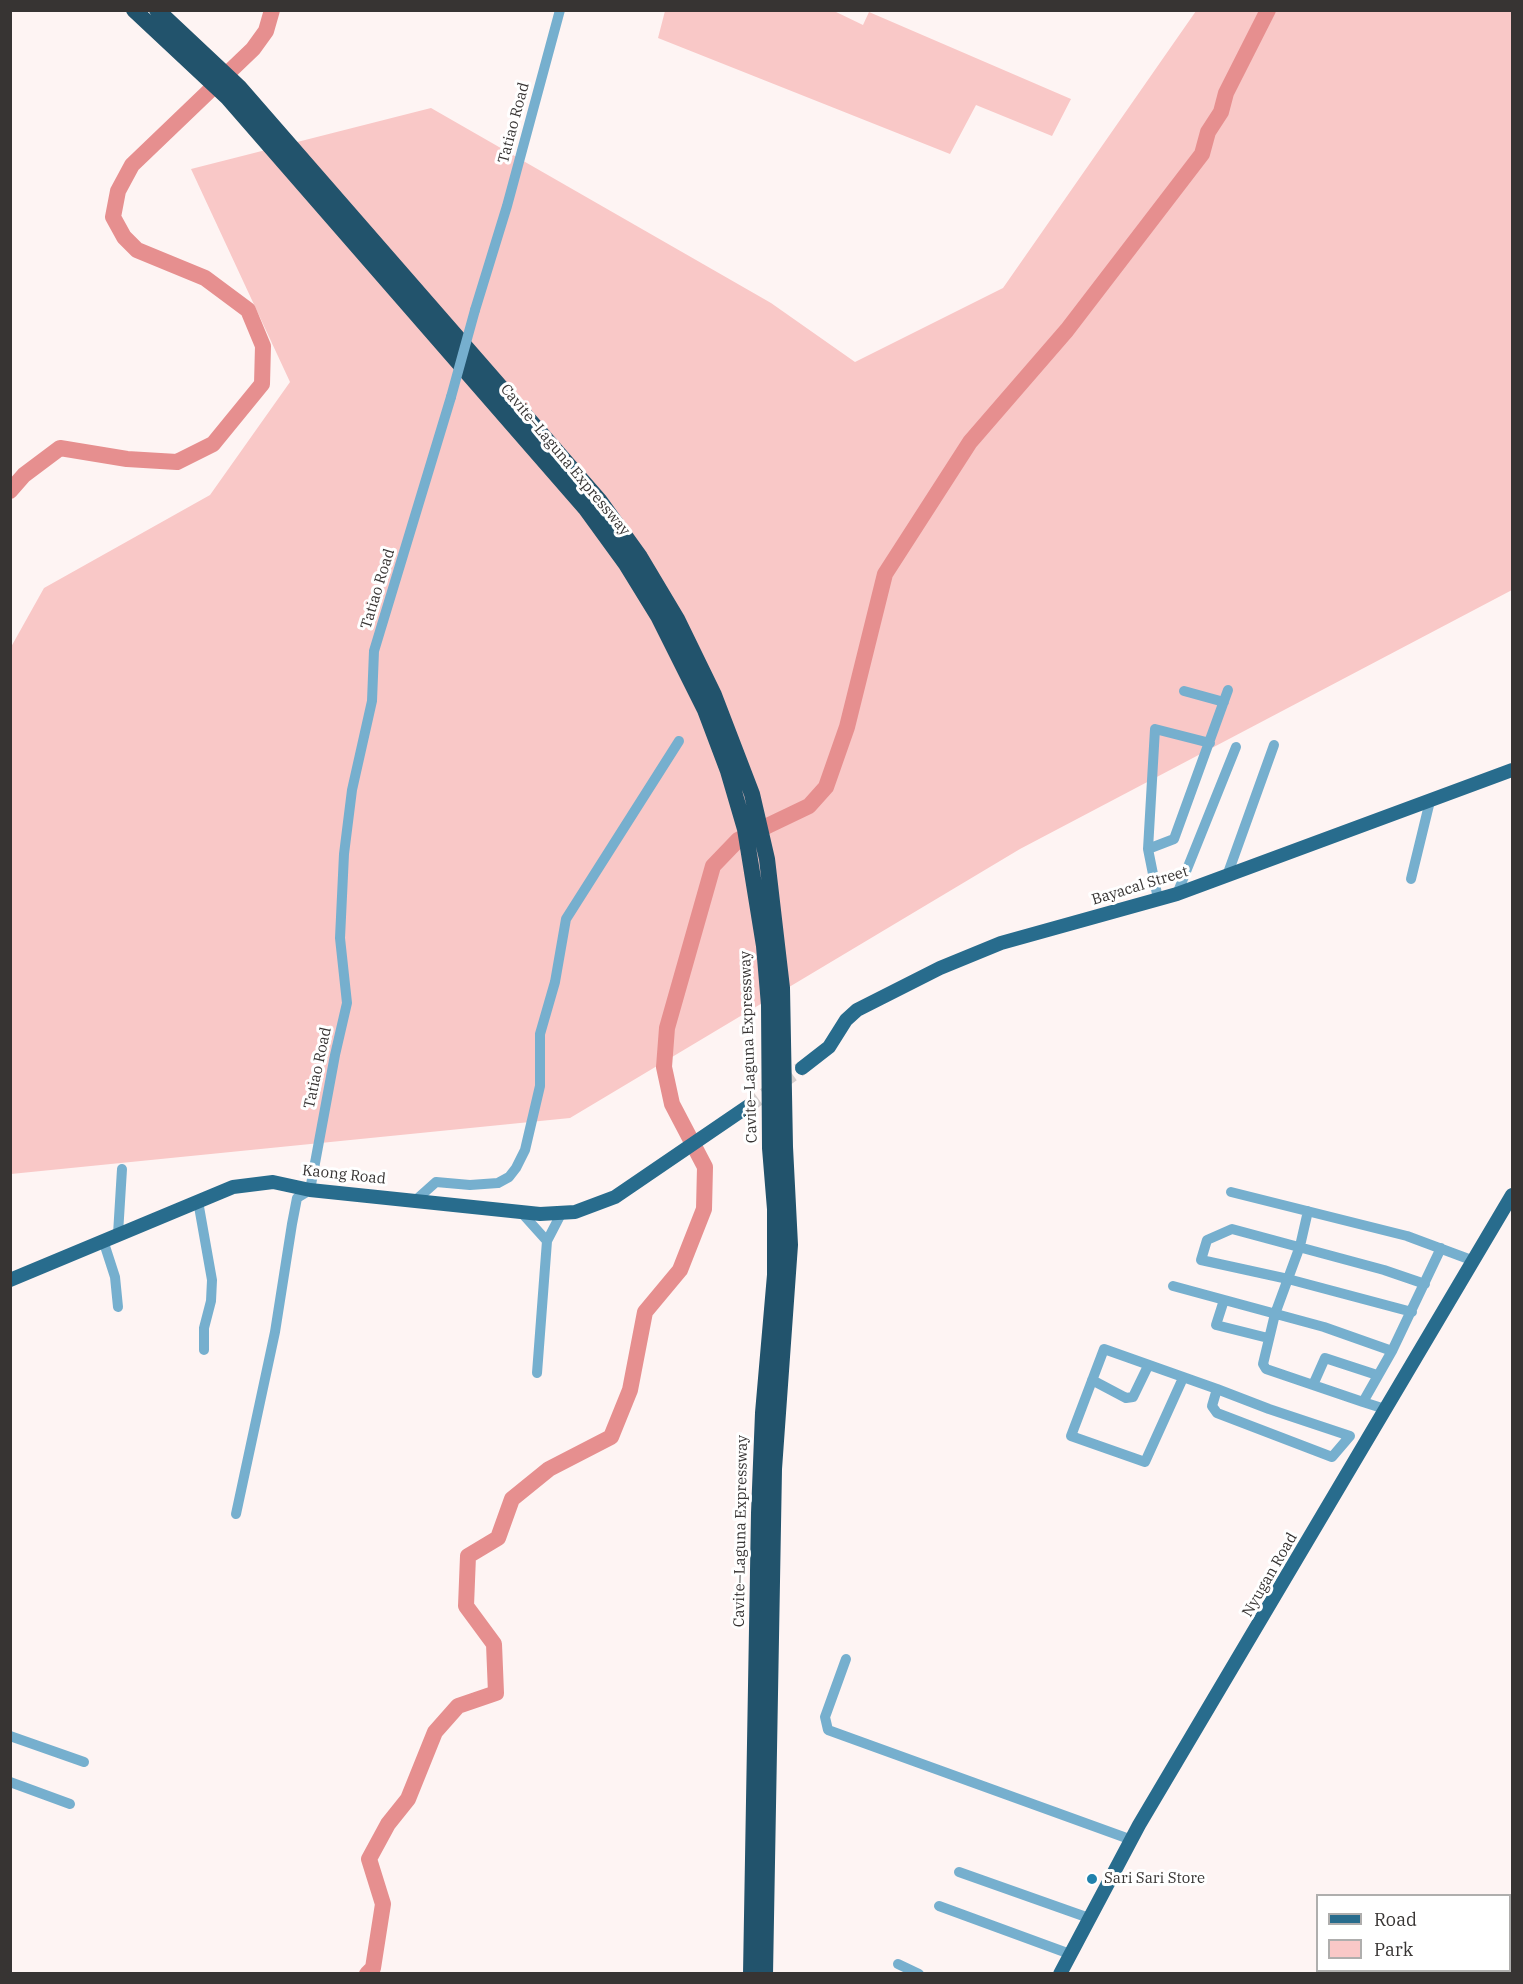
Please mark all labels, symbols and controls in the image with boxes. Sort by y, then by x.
street label: Tatiao Road [495,81,533,165]
street label: Cavite–Laguna Expressway [496,381,634,539]
street label: Tatiao Road [357,547,399,631]
street label: Bayacal Street [1090,863,1190,909]
street label: Cavite–Laguna Expressway [737,951,761,1143]
street label: Tatiao Road [301,1025,335,1111]
street label: Kaong Road [301,1162,387,1188]
street label: Cavite–Laguna Expressway [730,1435,752,1627]
street label: Nyugan Road [1239,1530,1301,1620]
place label: Sari Sari Store [1104,1870,1205,1888]
marker: Sari Sari Store [1085,1872,1099,1886]
legend [1316,1894,1511,1972]
text: Road [1374,1908,1417,1931]
text: Park [1374,1938,1413,1961]

